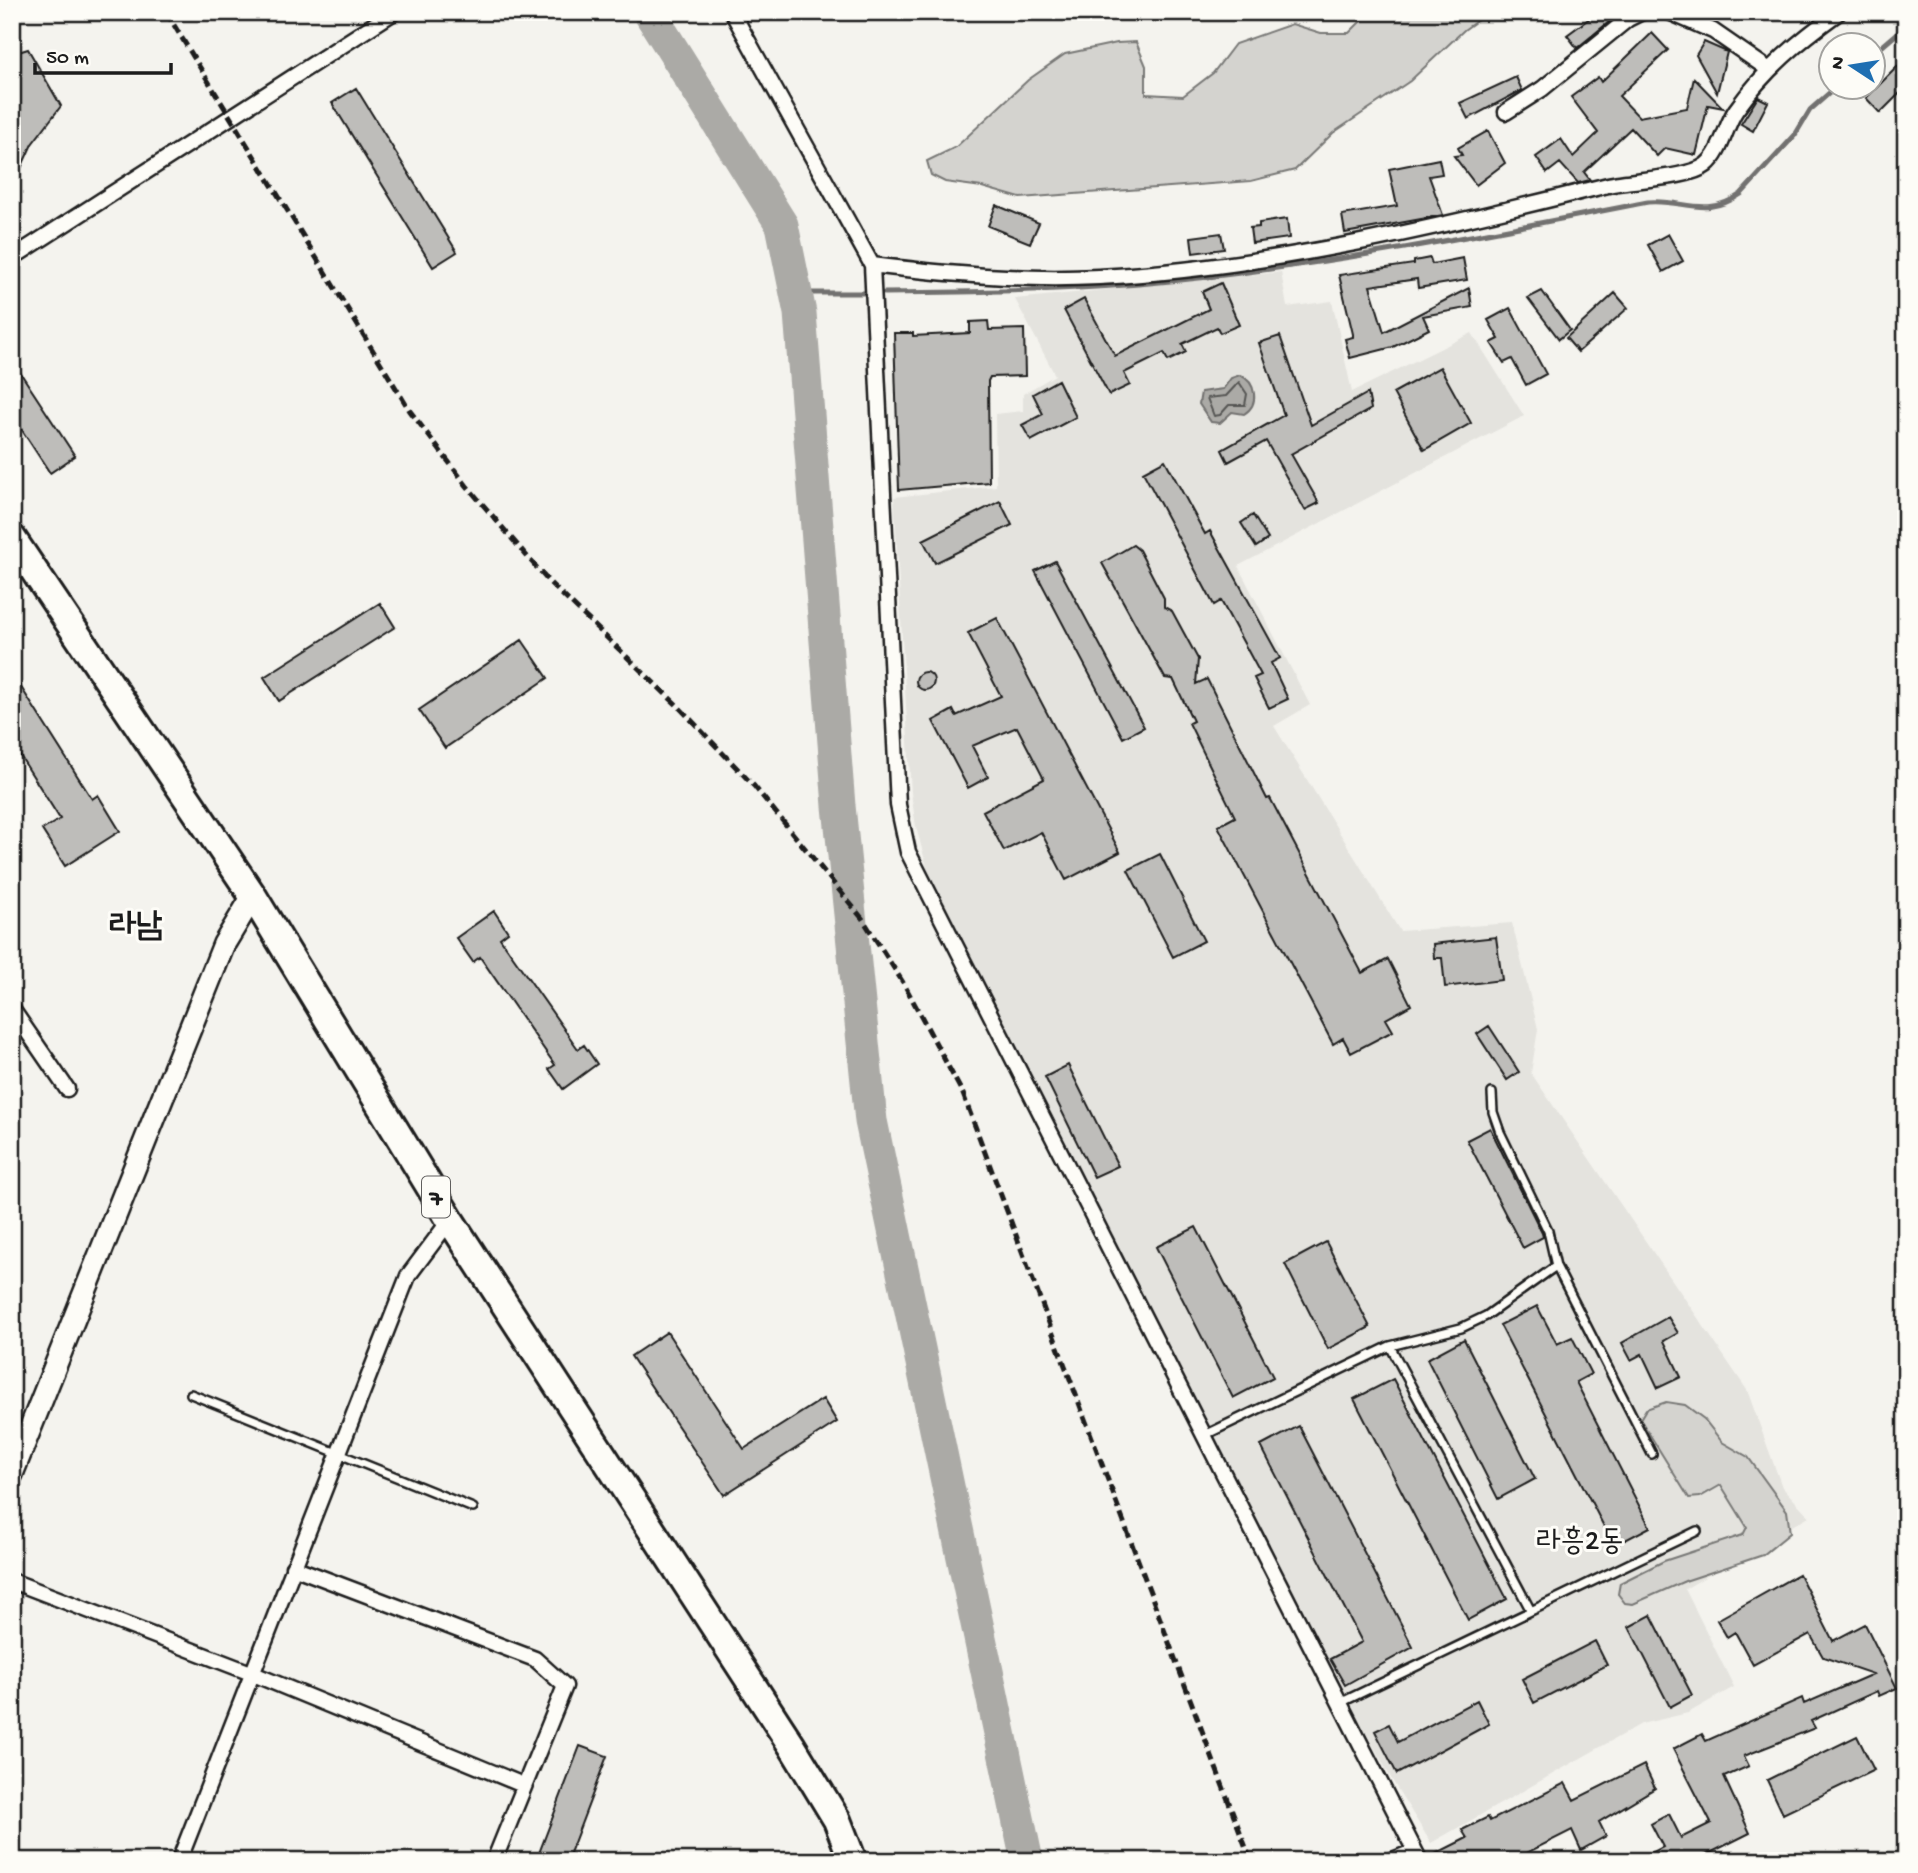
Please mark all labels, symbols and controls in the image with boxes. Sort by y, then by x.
scale bar [35,32,172,76]
north arrow [1816,32,1886,102]
text: 50 m [46,47,89,72]
text: N [1826,55,1851,72]
district label: 라남 [109,909,163,947]
road number: 7 [422,1176,450,1218]
district label: 라흥2동 [1536,1525,1624,1561]

